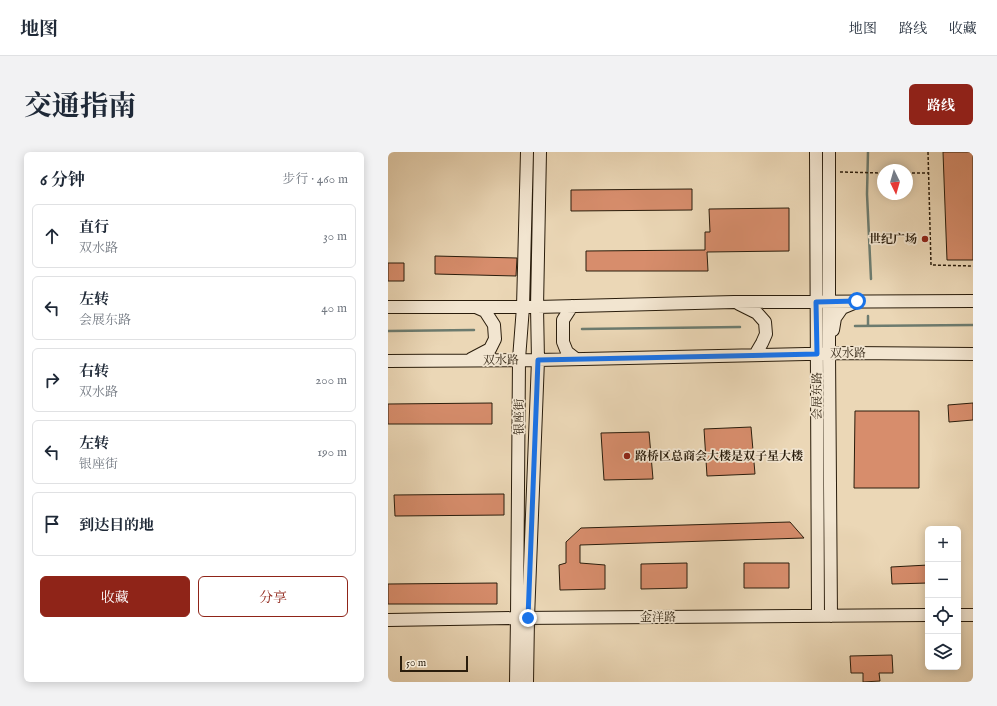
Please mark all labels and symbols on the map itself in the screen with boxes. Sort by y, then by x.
north arrow [877,164,913,200]
place label: 世纪广场 [869,232,917,247]
marker: 世纪广场 [920,234,930,244]
route start [848,292,866,310]
street label: 双水路 [830,346,866,361]
street label: 双水路 [483,353,519,368]
street label: 会展东路 [810,372,825,420]
street label: 银座街 [512,398,527,435]
place label: 路桥区总商会大楼是双子星大楼 [635,449,803,464]
marker: 路桥区总商会大楼是双子星大楼 [622,451,632,461]
route end [519,609,537,627]
street label: 金洋路 [640,610,676,625]
scale bar [400,654,468,673]

